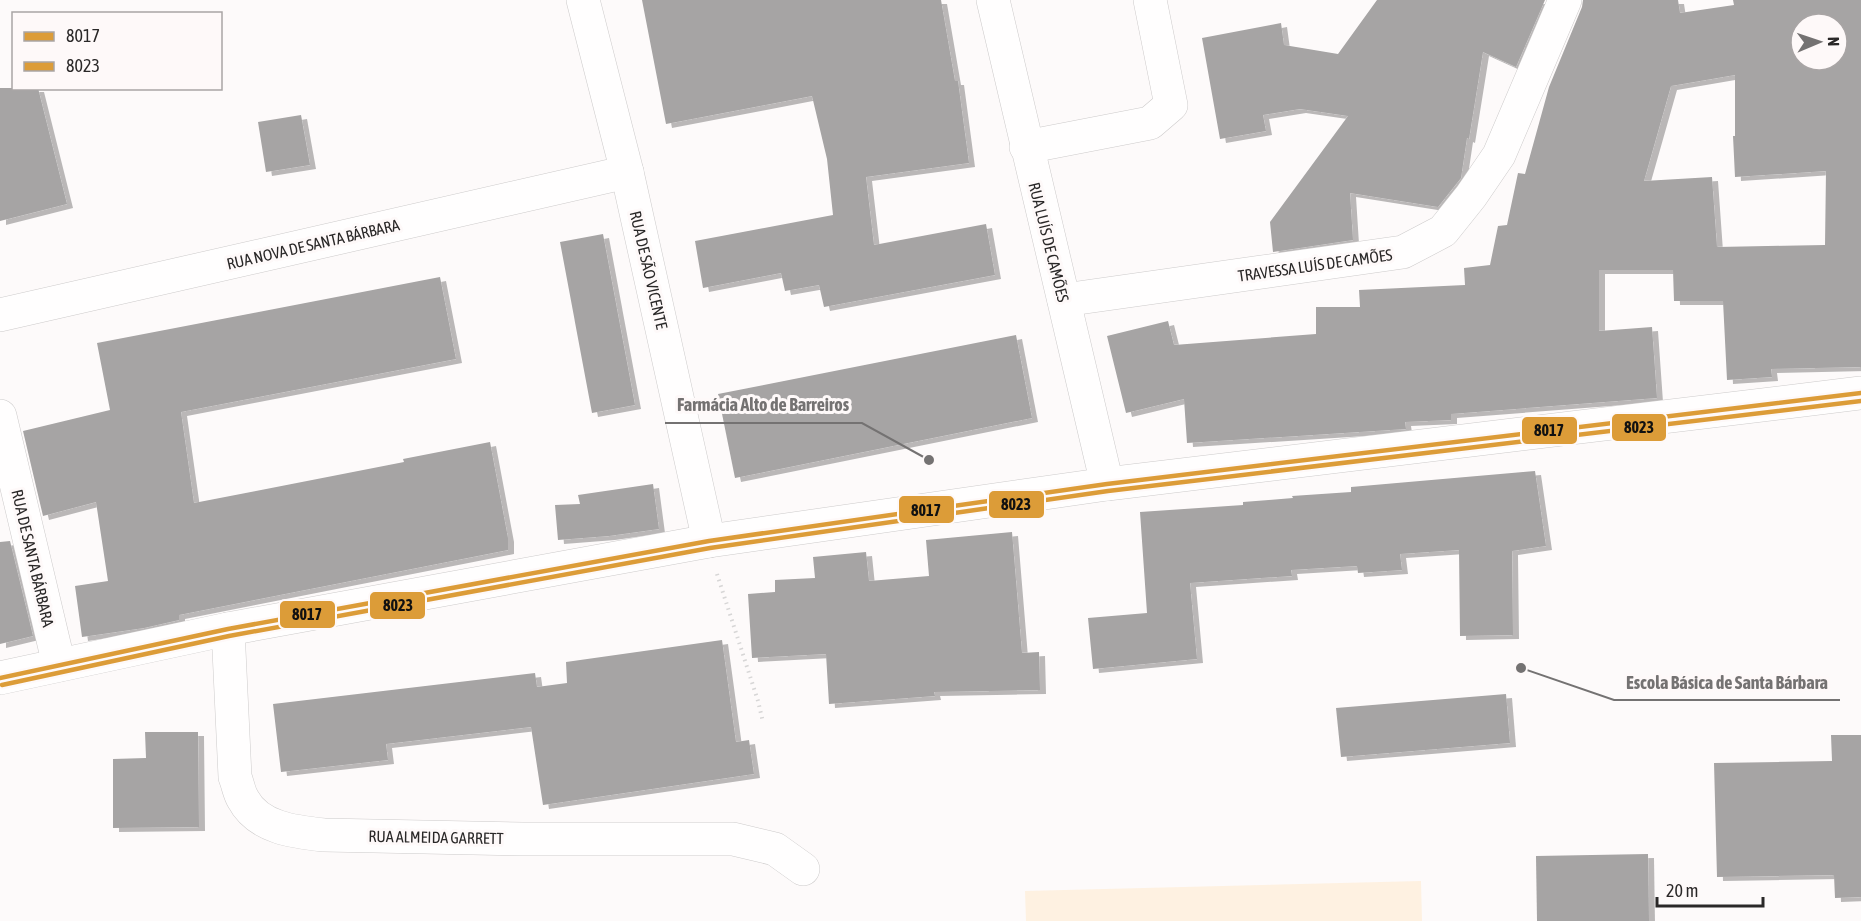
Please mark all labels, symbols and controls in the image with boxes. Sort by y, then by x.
legend [12,12,222,90]
north arrow [1789,12,1849,72]
text: 8017 [66,25,100,46]
text: N [1825,36,1843,47]
text: 8023 [66,55,100,76]
street label: RUA LUÍS DE CAMÕES [1025,180,1073,304]
street label: RUA DE SÃO VICENTE [627,209,671,331]
street label: RUA NOVA DE SANTA BÁRBARA [225,215,401,273]
street label: TRAVESSA LUÍS DE CAMÕES [1237,245,1394,285]
callout: Farmácia Alto de Barreiros [665,387,862,423]
text: Farmácia Alto de Barreiros [677,394,850,415]
line badge: 8023 [1611,413,1667,442]
line badge: 8017 [1521,416,1578,445]
text: 8023 [1624,418,1654,436]
text: 8017 [1534,421,1564,439]
street label: RUA DE SANTA BÁRBARA [8,488,58,629]
line badge: 8023 [988,490,1045,519]
line badge: 8017 [898,495,955,524]
text: 8023 [1001,495,1031,513]
text: 8017 [911,501,941,519]
line badge: 8023 [369,591,426,620]
text: 8023 [383,596,413,614]
line badge: 8017 [279,600,336,629]
text: 8017 [292,605,322,623]
callout: Escola Básica de Santa Bárbara [1614,664,1840,700]
text: Escola Básica de Santa Bárbara [1626,672,1828,693]
street label: RUA ALMEIDA GARRETT [368,827,504,847]
scale bar [1657,870,1764,908]
text: 20 m [1666,880,1698,901]

